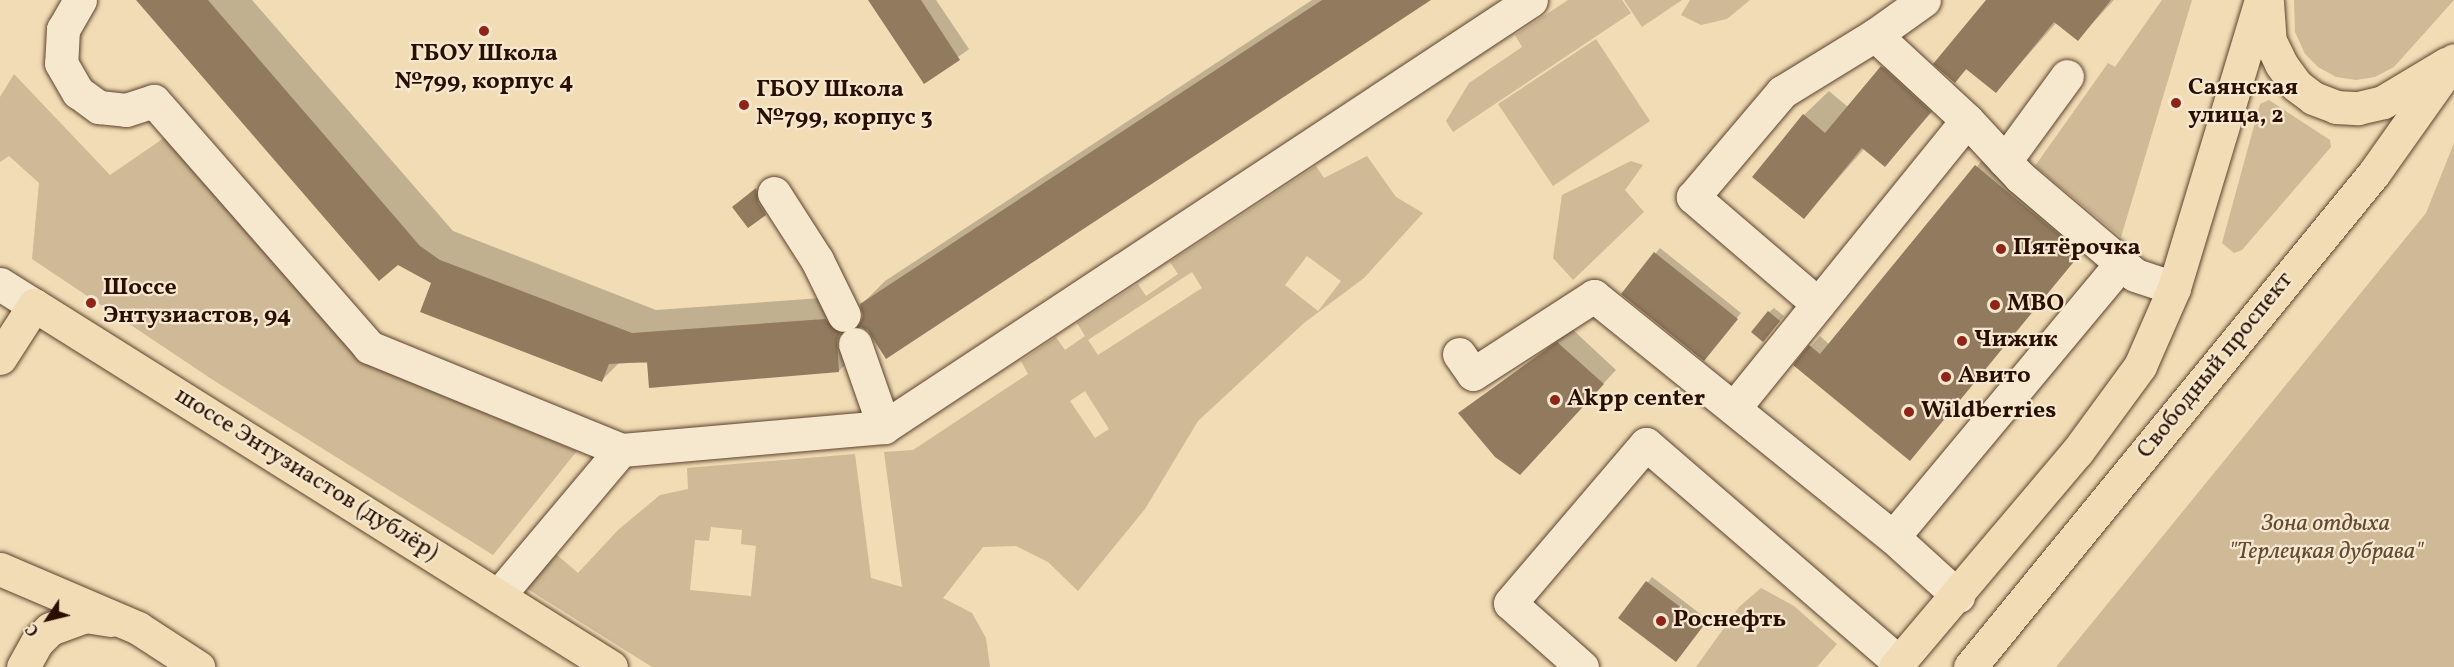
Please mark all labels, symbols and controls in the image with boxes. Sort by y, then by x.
marker: ГБОУ Школа №799, корпус 4 [477,24,491,38]
place label: ГБОУ Школа №799, корпус 4 [395,41,573,97]
place label: Саянская улица, 2 [2188,75,2298,131]
place label: ГБОУ Школа №799, корпус 3 [756,77,933,133]
marker: Саянская улица, 2 [2169,96,2183,110]
marker: ГБОУ Школа №799, корпус 3 [737,98,751,112]
place label: Пятёрочка [2013,235,2141,263]
marker: Пятёрочка [1994,242,2008,256]
street label: Свободный проспект [2132,267,2300,465]
place label: Шоссе Энтузиастов, 94 [103,275,291,331]
place label: МВО [2007,291,2064,319]
marker: Шоссе Энтузиастов, 94 [84,296,98,310]
marker: МВО [1988,298,2002,312]
place label: Чижик [1974,327,2058,355]
marker: Чижик [1955,334,1969,348]
place label: Авито [1958,363,2031,391]
marker: Авито [1939,370,1953,384]
street label: шоссе Энтузиастов (дублёр) [169,382,443,568]
place label: Akpp center [1567,386,1705,414]
marker: Akpp center [1548,393,1562,407]
place label: Wildberries [1921,398,2056,426]
marker: Wildberries [1902,405,1916,419]
park label: Зона отдыха "Терлецкая дубрава" [2229,511,2423,567]
north arrow [18,589,78,649]
place label: Роснефть [1673,607,1786,635]
marker: Роснефть [1654,614,1668,628]
text: С [21,619,45,640]

